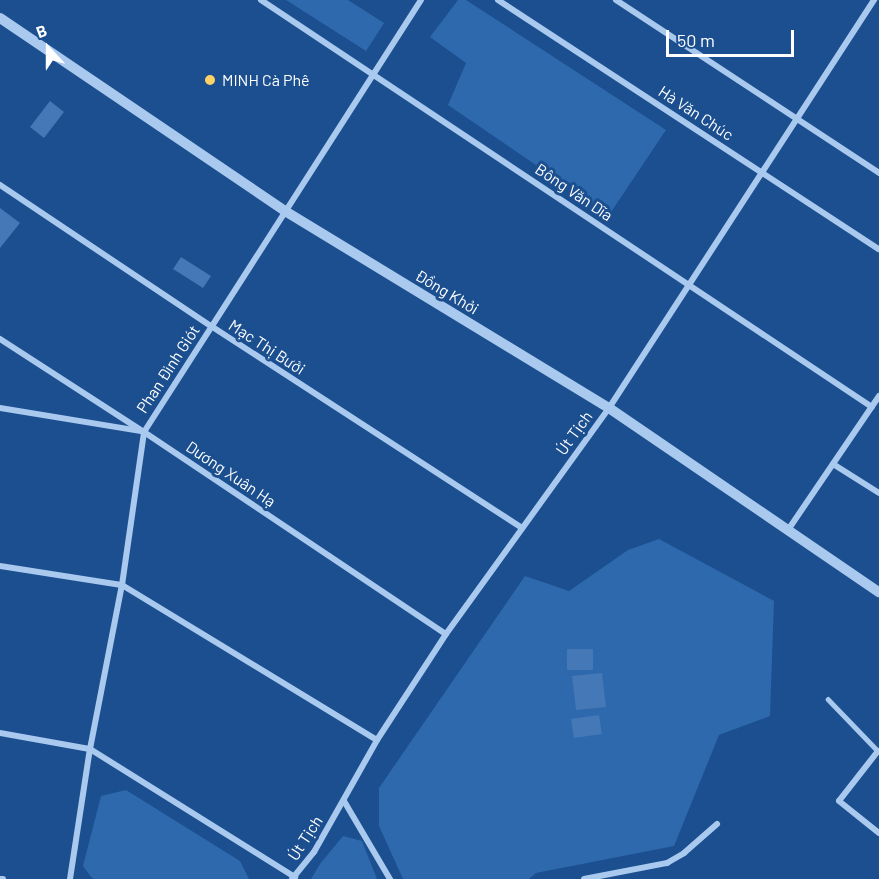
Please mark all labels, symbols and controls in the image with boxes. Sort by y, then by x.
north arrow [18,18,78,78]
scale bar [669,18,796,56]
text: B [33,20,49,41]
text: 50 m [677,29,715,51]
place label: MINH Cà Phê [222,70,310,90]
marker: MINH Cà Phê [203,73,217,87]
street label: Hà Văn Chúc [655,82,737,144]
street label: Bông Văn Dĩa [532,159,616,225]
street label: Đồng Khởi [412,266,482,318]
street label: Mạc Thị Bưởi [225,315,309,379]
street label: Phan Đình Giót [132,321,204,417]
street label: Út Tịch [552,407,596,459]
street label: Dương Xuân Hạ [183,437,279,511]
street label: Út Tịch [283,812,327,864]

